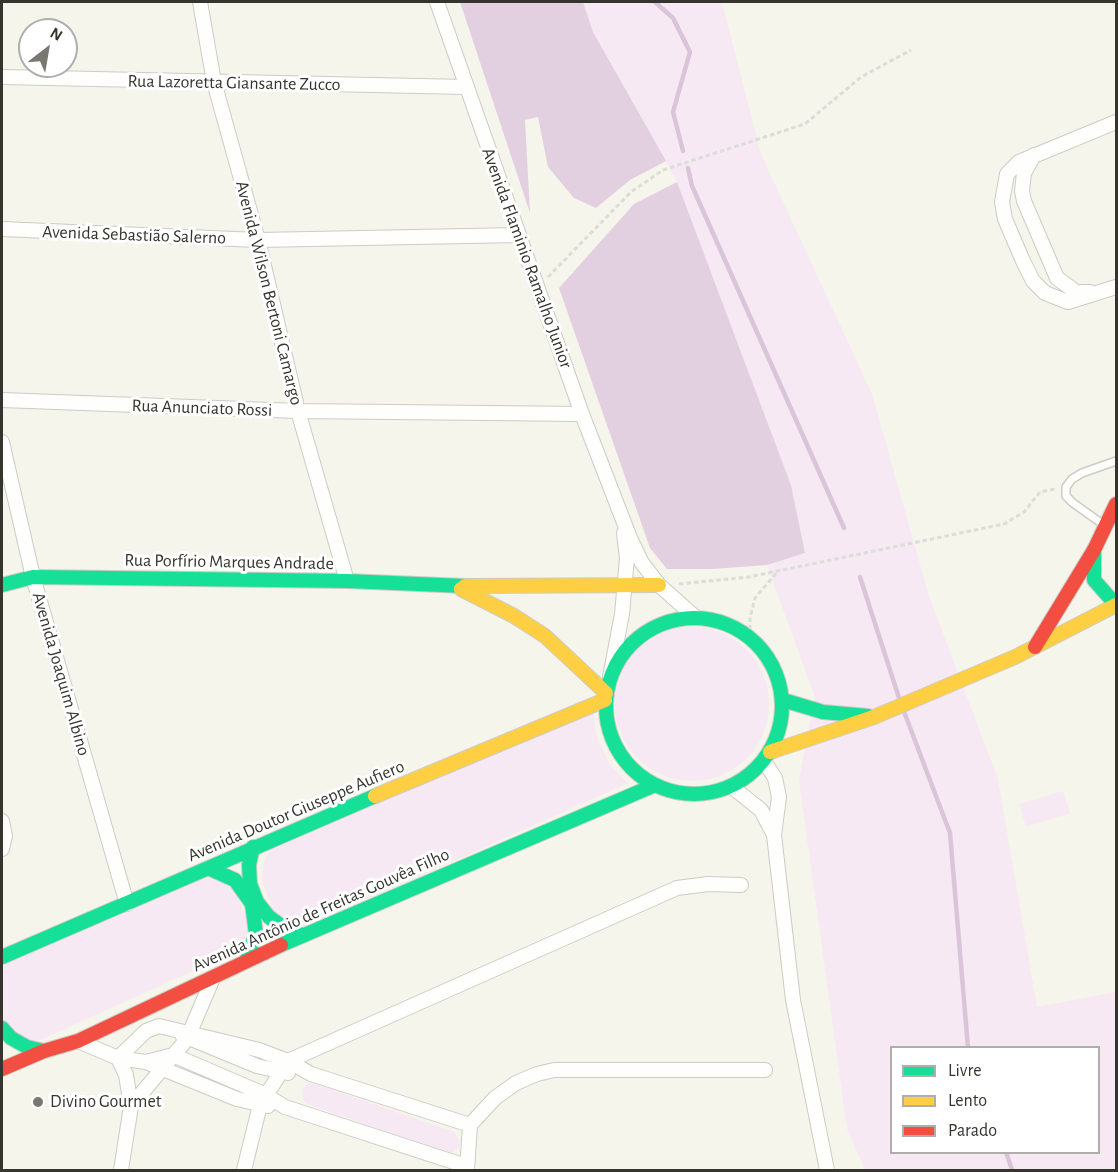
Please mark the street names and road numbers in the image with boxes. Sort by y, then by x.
street label: Rua Lazoretta Giansante Zucco [127,70,341,96]
street label: Avenida Flaminio Ramalho Junior [477,145,577,371]
street label: Avenida Wilson Bertoni Camargo [231,179,307,407]
street label: Avenida Sebastião Salerno [42,221,226,249]
street label: Rua Anunciato Rossi [131,395,273,421]
street label: Rua Porfírio Marques Andrade [124,549,334,575]
street label: Avenida Joaquim Albino [27,590,95,758]
street label: Avenida Doutor Giuseppe Aufiero [184,755,408,867]
street label: Avenida Antônio de Freitas Gouvêa Filho [189,843,453,977]

